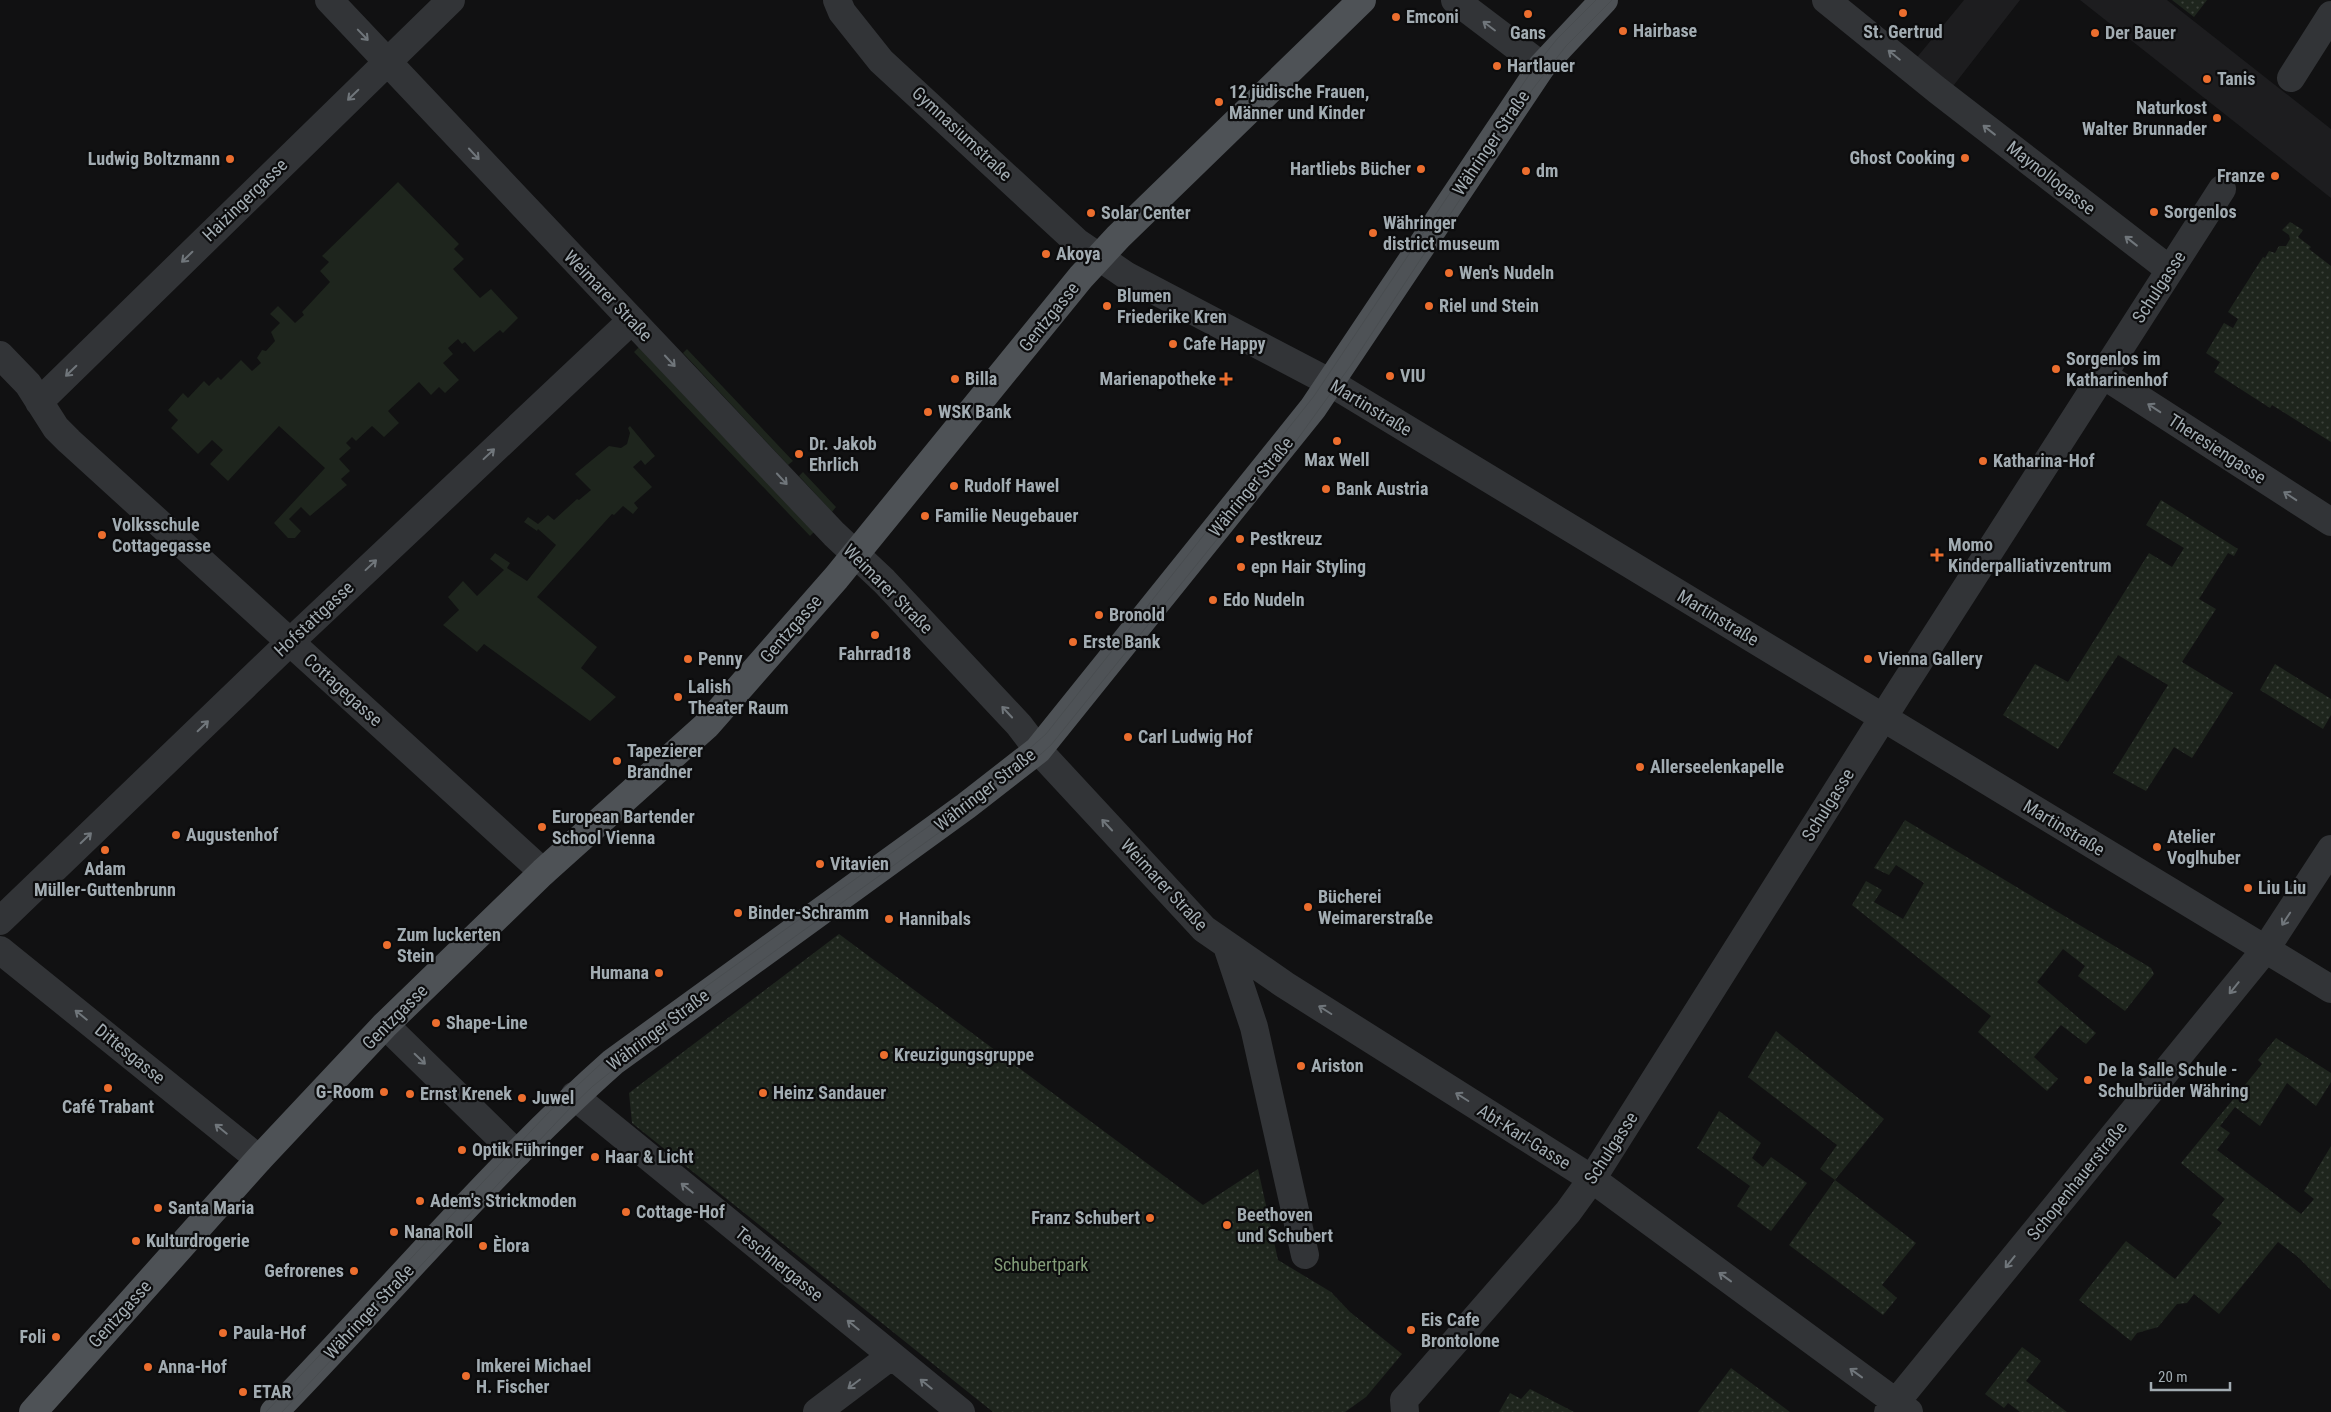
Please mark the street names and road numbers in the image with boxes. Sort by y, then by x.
street label: Gymnasiumstraße [908,82,1017,185]
street label: Währinger Straße [1448,86,1533,199]
street label: Maynollogasse [2003,136,2100,219]
street label: Haizingergasse [198,154,291,245]
street label: Weimarer Straße [560,246,657,345]
street label: Schulgasse [2128,247,2190,327]
street label: Gentzgasse [1014,278,1083,356]
street label: Martinstraße [1327,375,1416,440]
street label: Theresiengasse [2165,409,2270,488]
street label: Währinger Straße [1204,433,1297,541]
street label: Weimarer Straße [839,540,937,638]
street label: Hofstattgasse [270,576,358,661]
street label: Martinstraße [1674,585,1763,650]
street label: Gentzgasse [755,590,826,667]
street label: Cottagegasse [300,649,387,730]
street label: Währinger Straße [930,744,1039,836]
street label: Schulgasse [1797,765,1858,845]
street label: Martinstraße [2020,795,2109,860]
street label: Weimarer Straße [1117,834,1212,935]
street label: Gentzgasse [358,980,431,1053]
street label: Währinger Straße [603,984,713,1075]
street label: Dittesgasse [91,1019,170,1088]
street label: Abt-Karl-Gasse [1474,1100,1575,1173]
street label: Schulgasse [1580,1108,1642,1188]
street label: Schopenhauerstraße [2022,1117,2131,1244]
street label: Teschnergasse [731,1222,827,1305]
street label: Währinger Straße [319,1260,418,1364]
street label: Gentzgasse [84,1276,155,1352]

